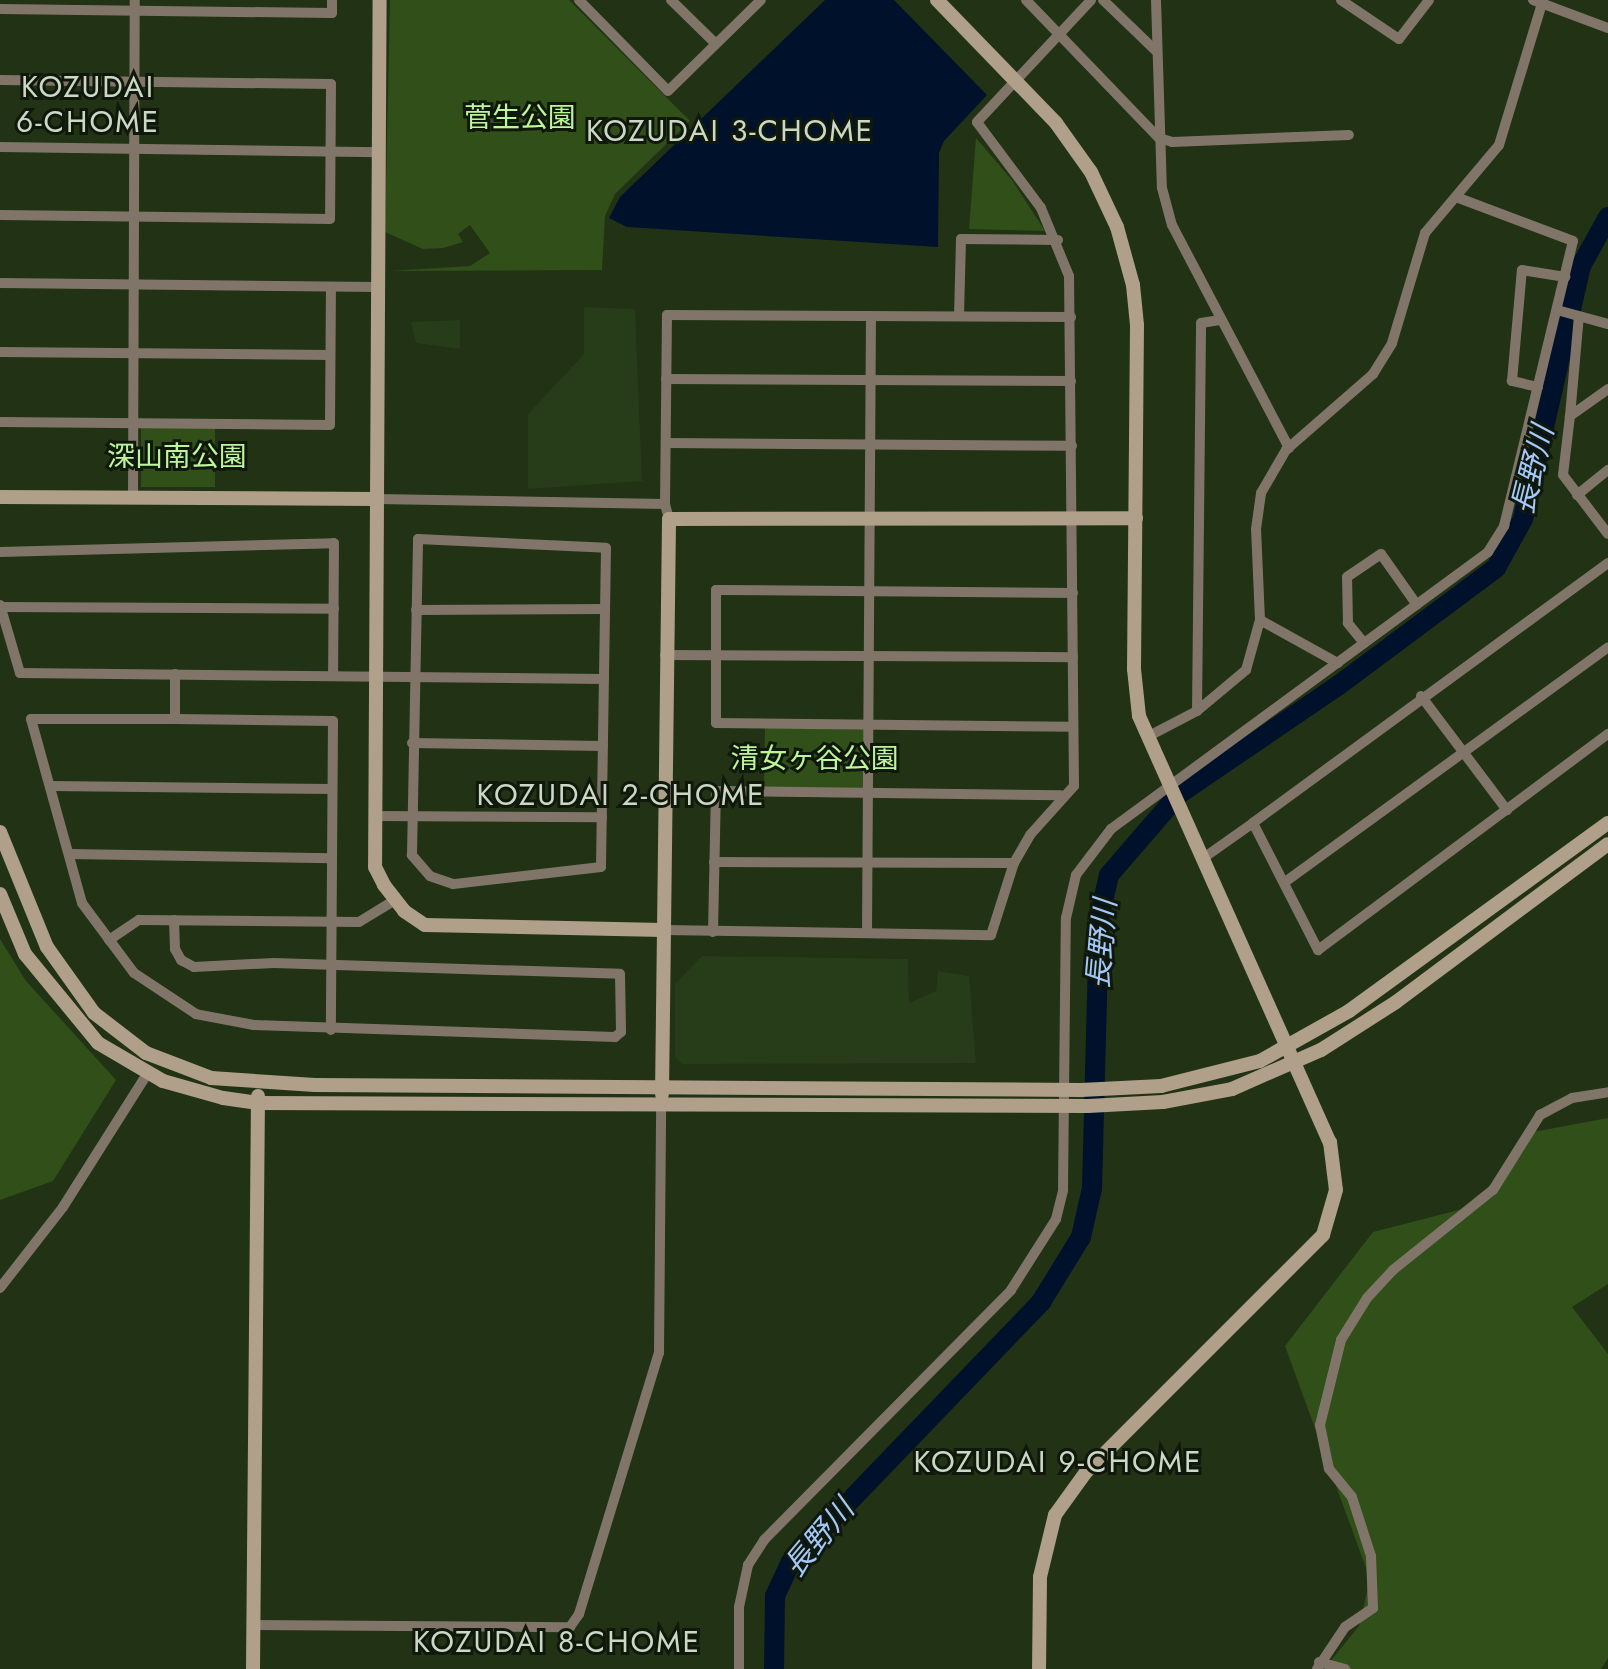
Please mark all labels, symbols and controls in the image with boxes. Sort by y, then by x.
district label: KOZUDAI 6-CHOME [16,69,160,140]
park label: 菅生公園 [464,101,576,135]
district label: KOZUDAI 3-CHOME [586,113,874,149]
water label: 長野川 [1505,422,1561,518]
park label: 深山南公園 [107,440,247,474]
park label: 清女ヶ谷公園 [731,742,899,776]
district label: KOZUDAI 2-CHOME [477,777,765,813]
water label: 長野川 [1080,898,1124,990]
district label: KOZUDAI 9-CHOME [913,1444,1203,1480]
water label: 長野川 [776,1492,862,1584]
district label: KOZUDAI 8-CHOME [413,1624,701,1660]

